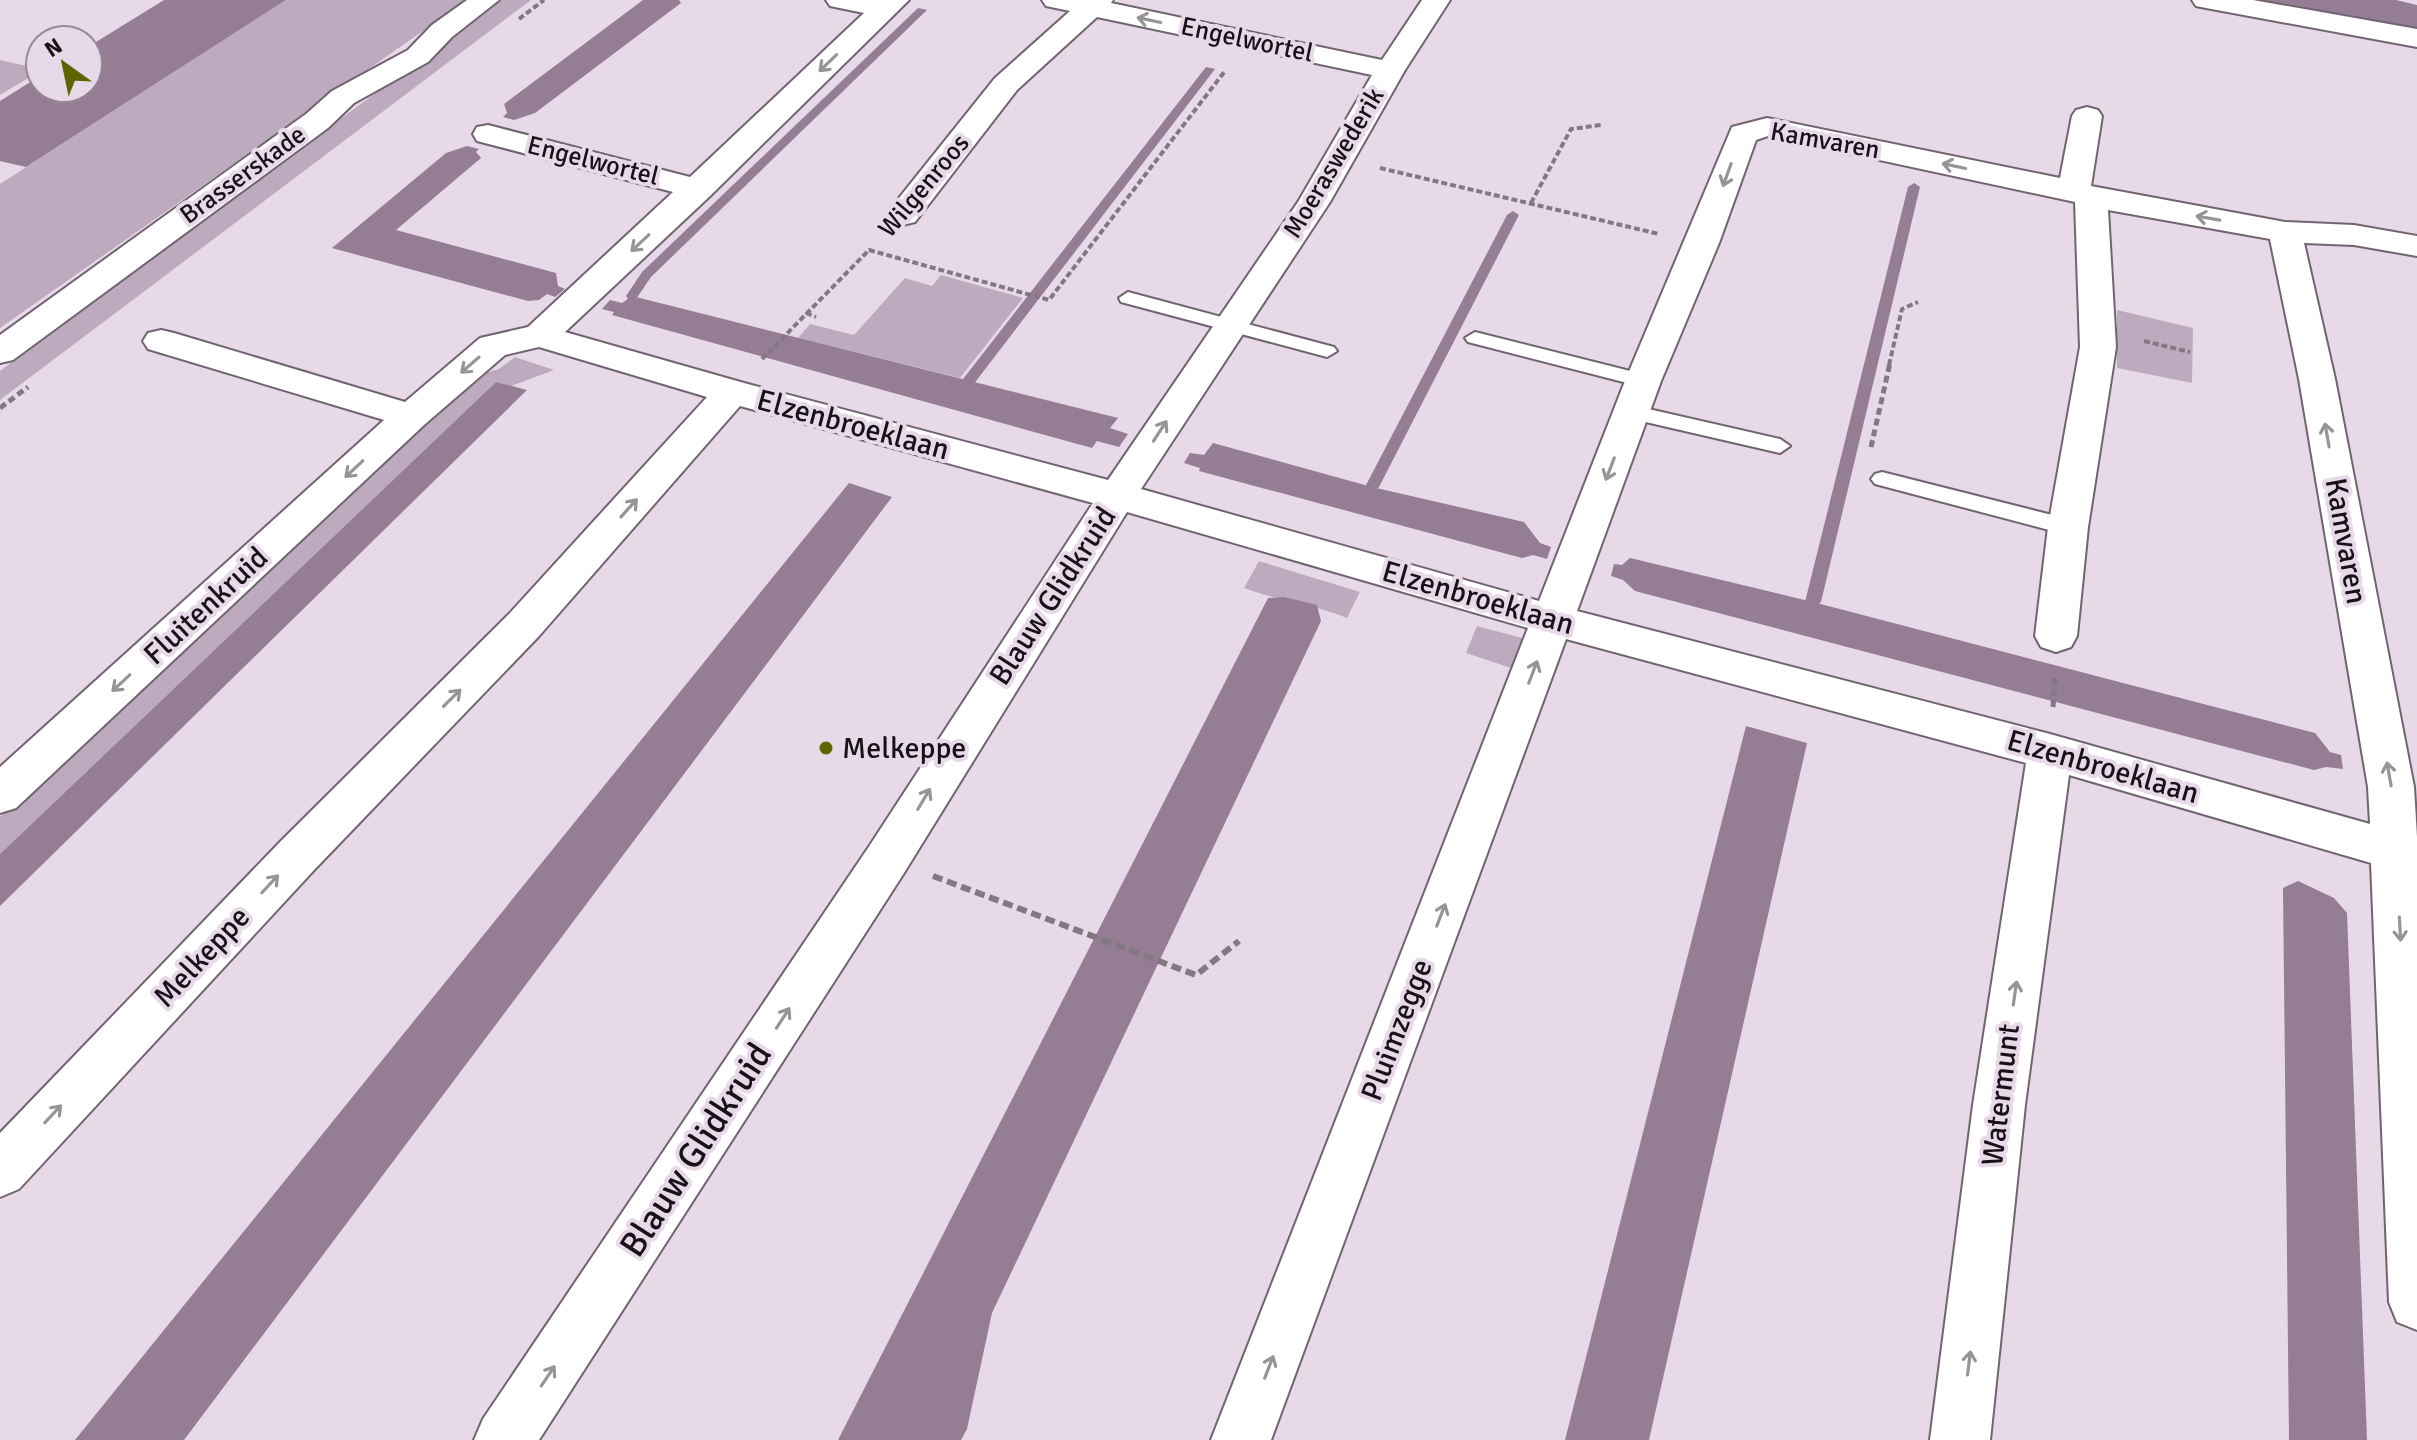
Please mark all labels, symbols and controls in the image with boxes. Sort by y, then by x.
street label: Engelwortel [1178,10,1316,70]
one-way arrow [1137,12,1163,27]
north arrow [24,24,104,104]
text: N [40,32,67,63]
one-way arrow [818,54,838,73]
street label: Moeraswederik [1277,82,1391,244]
street label: Kamvaren [1768,116,1882,166]
street label: Brasserskade [174,119,312,231]
street label: Wilgenroos [872,128,976,244]
street label: Engelwortel [524,129,662,193]
one-way arrow [1942,158,1967,173]
one-way arrow [1719,163,1734,188]
one-way arrow [2196,210,2222,225]
one-way arrow [630,233,650,252]
one-way arrow [460,356,481,374]
street label: Elzenbroeklaan [753,382,953,468]
one-way arrow [1153,420,1169,443]
one-way arrow [2319,423,2334,448]
one-way arrow [1602,456,1616,481]
one-way arrow [344,460,364,478]
street label: Kamvaren [2317,475,2375,607]
one-way arrow [619,498,637,518]
street label: Blauw Glidkruid [982,500,1124,692]
street label: Fluitenkruid [136,539,276,673]
street label: Elzenbroeklaan [1378,553,1578,643]
one-way arrow [1527,660,1541,684]
one-way arrow [112,674,132,692]
one-way arrow [442,689,461,708]
street label: Elzenbroeklaan [2003,722,2203,812]
place label: Melkeppe [842,730,966,767]
marker: Melkeppe [817,739,835,757]
one-way arrow [2380,761,2395,787]
one-way arrow [916,788,932,811]
one-way arrow [261,875,279,895]
street label: Melkeppe [146,899,258,1015]
one-way arrow [1435,903,1449,927]
one-way arrow [2393,915,2408,942]
street label: Pluimzegge [1353,954,1441,1106]
one-way arrow [2008,981,2023,1007]
one-way arrow [775,1007,791,1030]
street label: Watermunt [1974,1022,2028,1168]
street label: Blauw Glidkruid [610,1034,782,1266]
one-way arrow [44,1105,62,1125]
one-way arrow [1962,1350,1977,1376]
one-way arrow [1263,1355,1277,1380]
one-way arrow [540,1365,556,1387]

